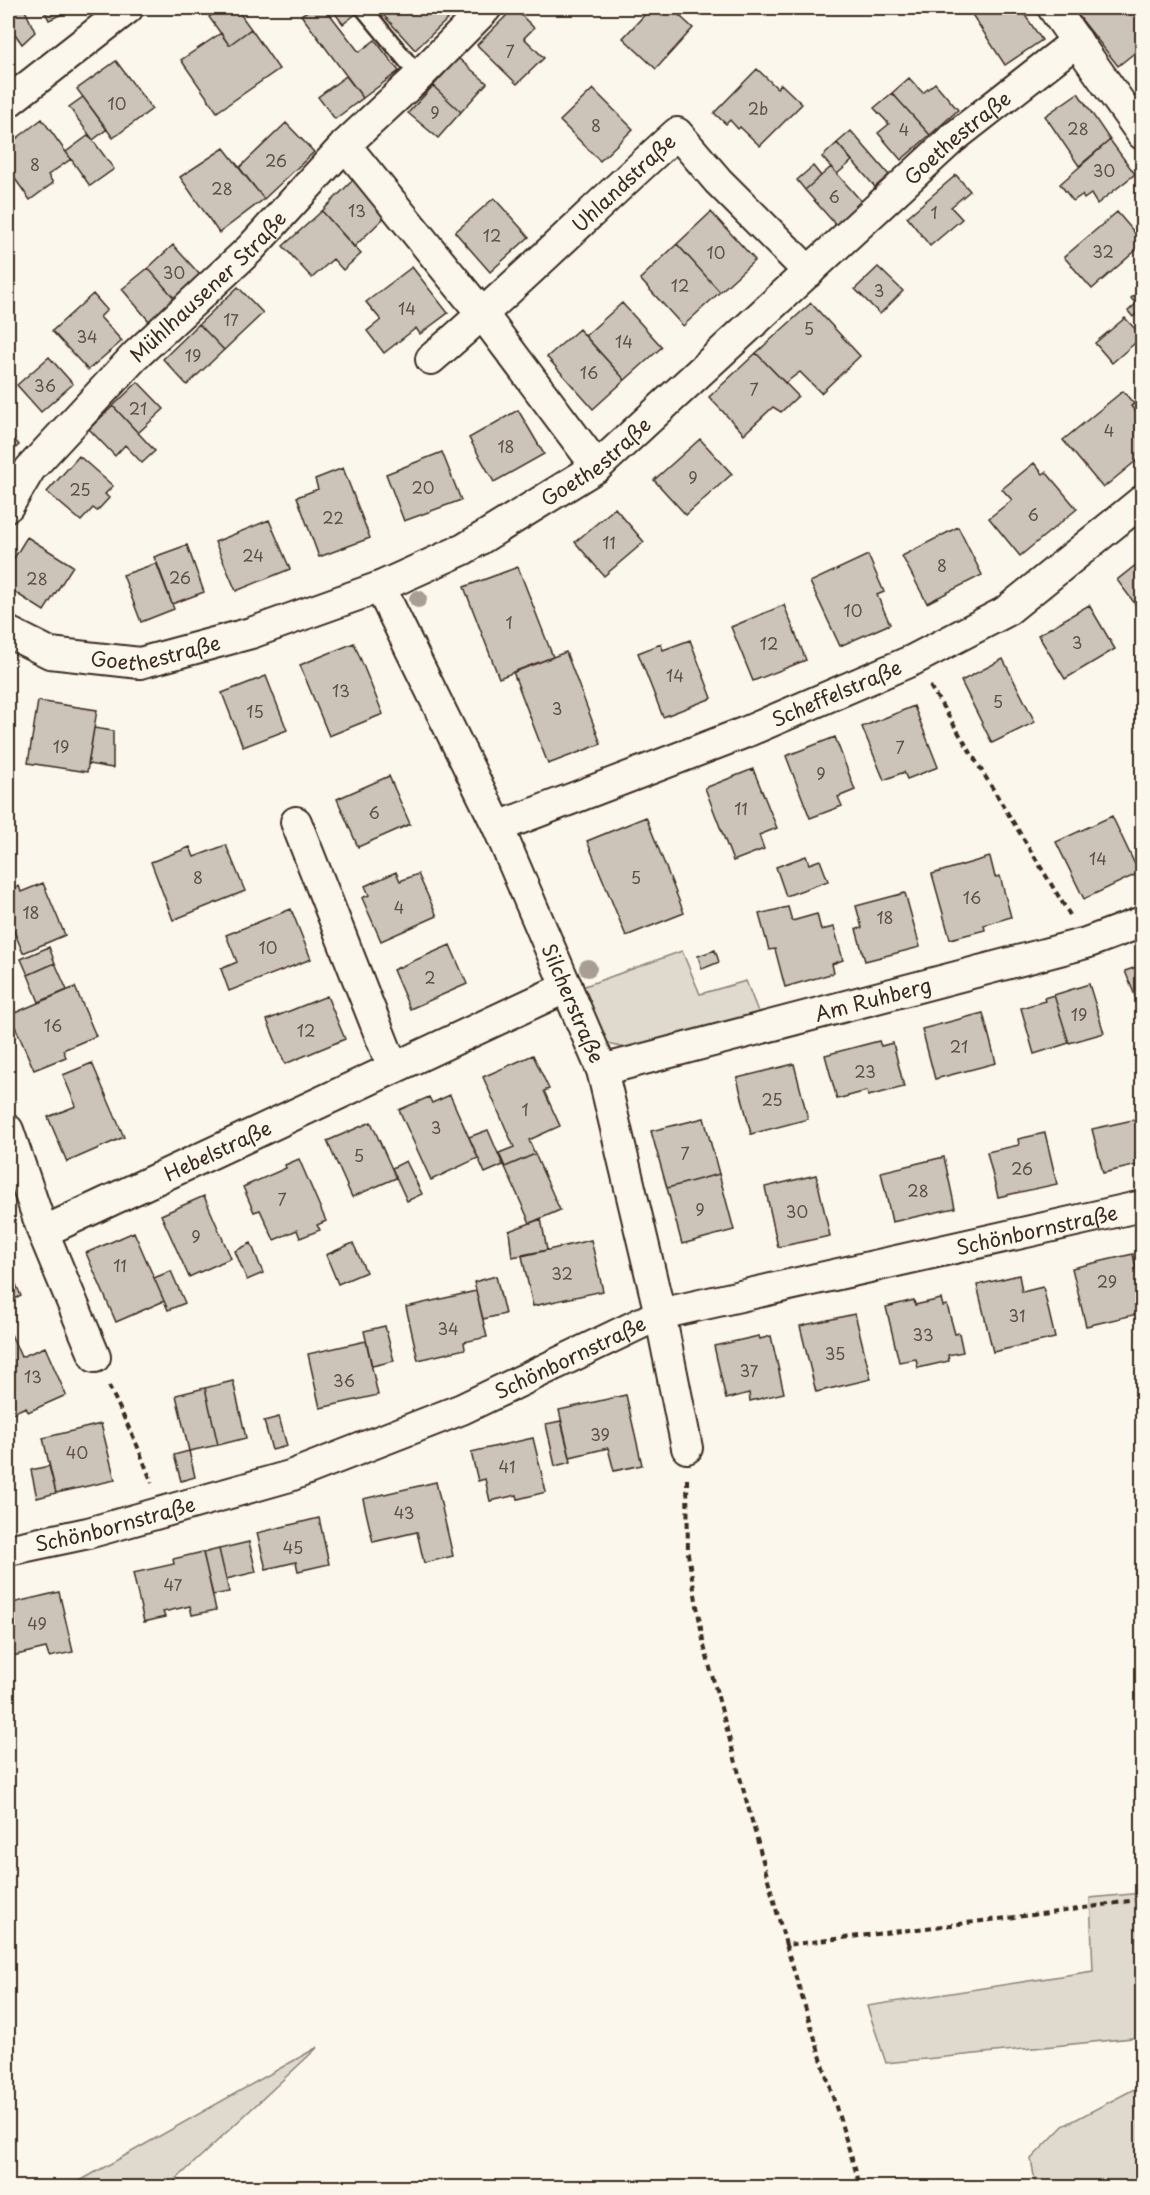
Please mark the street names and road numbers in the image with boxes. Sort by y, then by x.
street label: Goethestraße [897,83,1017,192]
street label: Uhlandstraße [565,126,682,239]
street label: Mühlhausener Straße [123,204,293,369]
street label: Goethestraße [535,410,657,513]
street label: Goethestraße [89,627,224,678]
street label: Scheffelstraße [767,652,906,734]
street label: Silcherstraße [535,939,612,1068]
street label: Am Ruhberg [811,969,934,1029]
street label: Hebelstraße [159,1112,276,1188]
street label: Schönbornstraße [953,1197,1120,1262]
street label: Schönbornstraße [489,1308,651,1406]
street label: Schönbornstraße [32,1489,199,1559]

